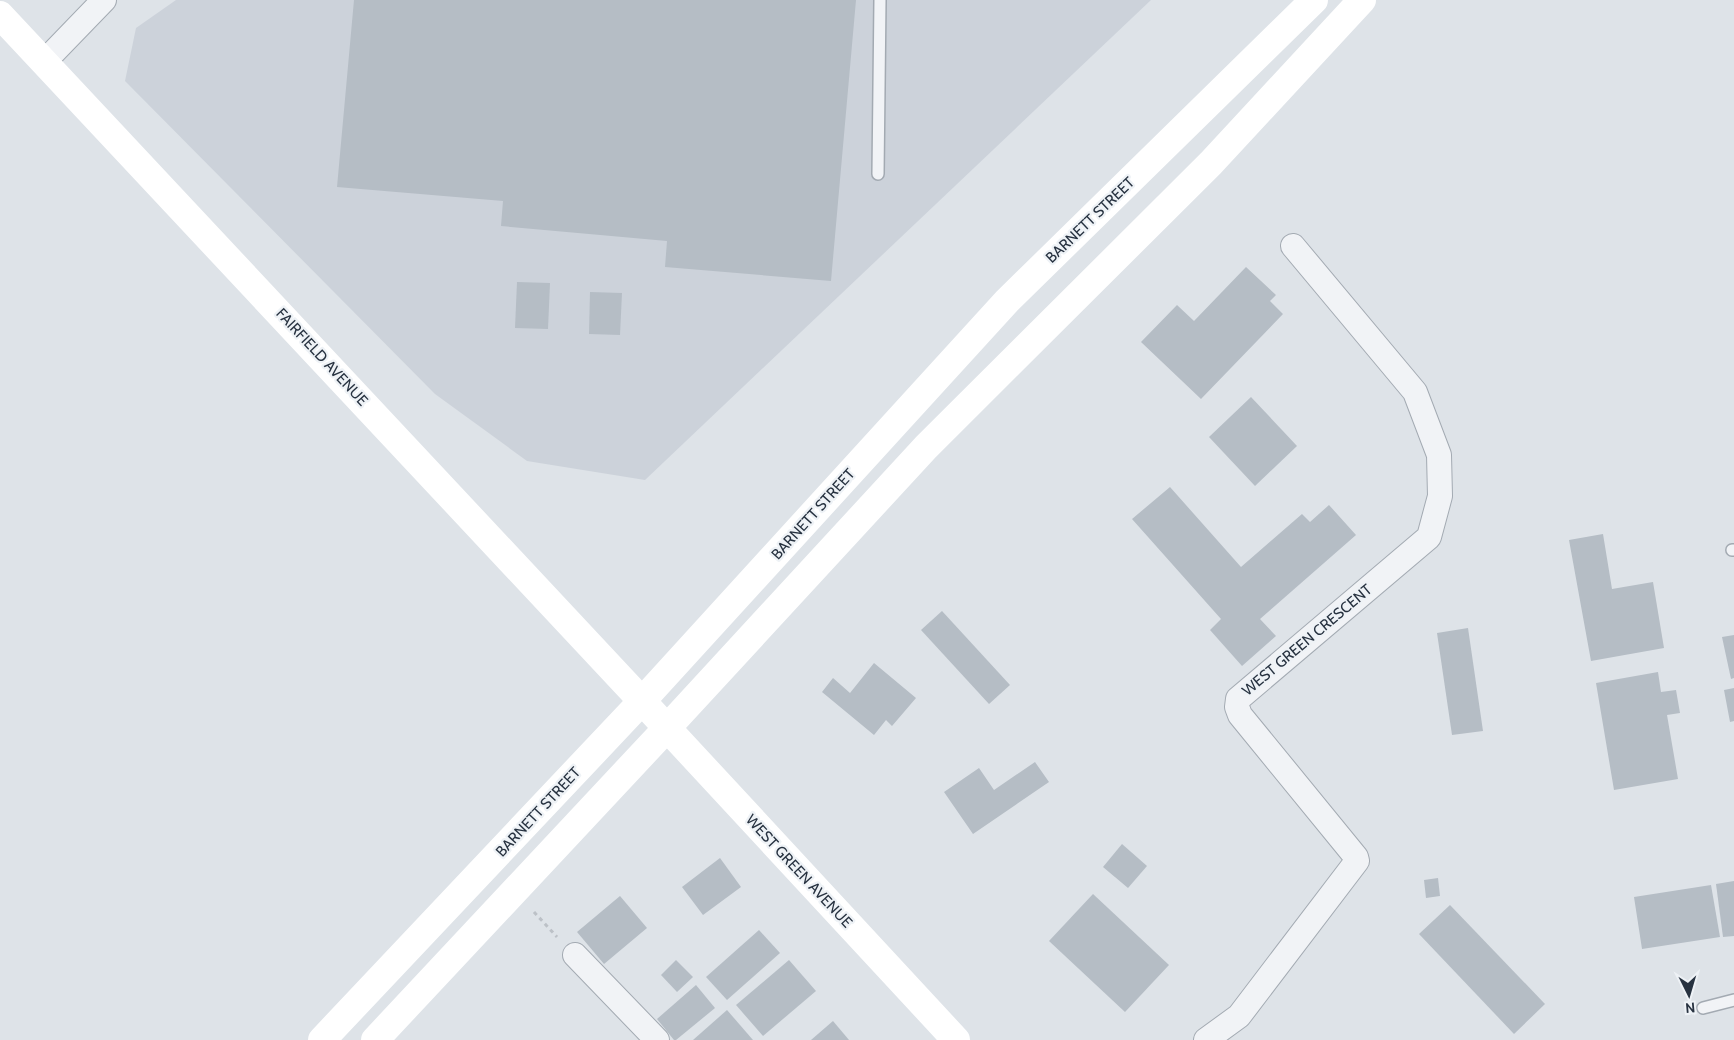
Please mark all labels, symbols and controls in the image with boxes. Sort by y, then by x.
street label: BARNETT STREET [1042,173,1138,267]
street label: FAIRFIELD AVENUE [272,305,372,409]
street label: BARNETT STREET [768,465,858,563]
street label: WEST GREEN CRESCENT [1238,580,1376,700]
street label: BARNETT STREET [492,763,584,861]
street label: WEST GREEN AVENUE [742,811,856,931]
north arrow [1664,970,1714,1020]
text: N [1684,999,1696,1017]

